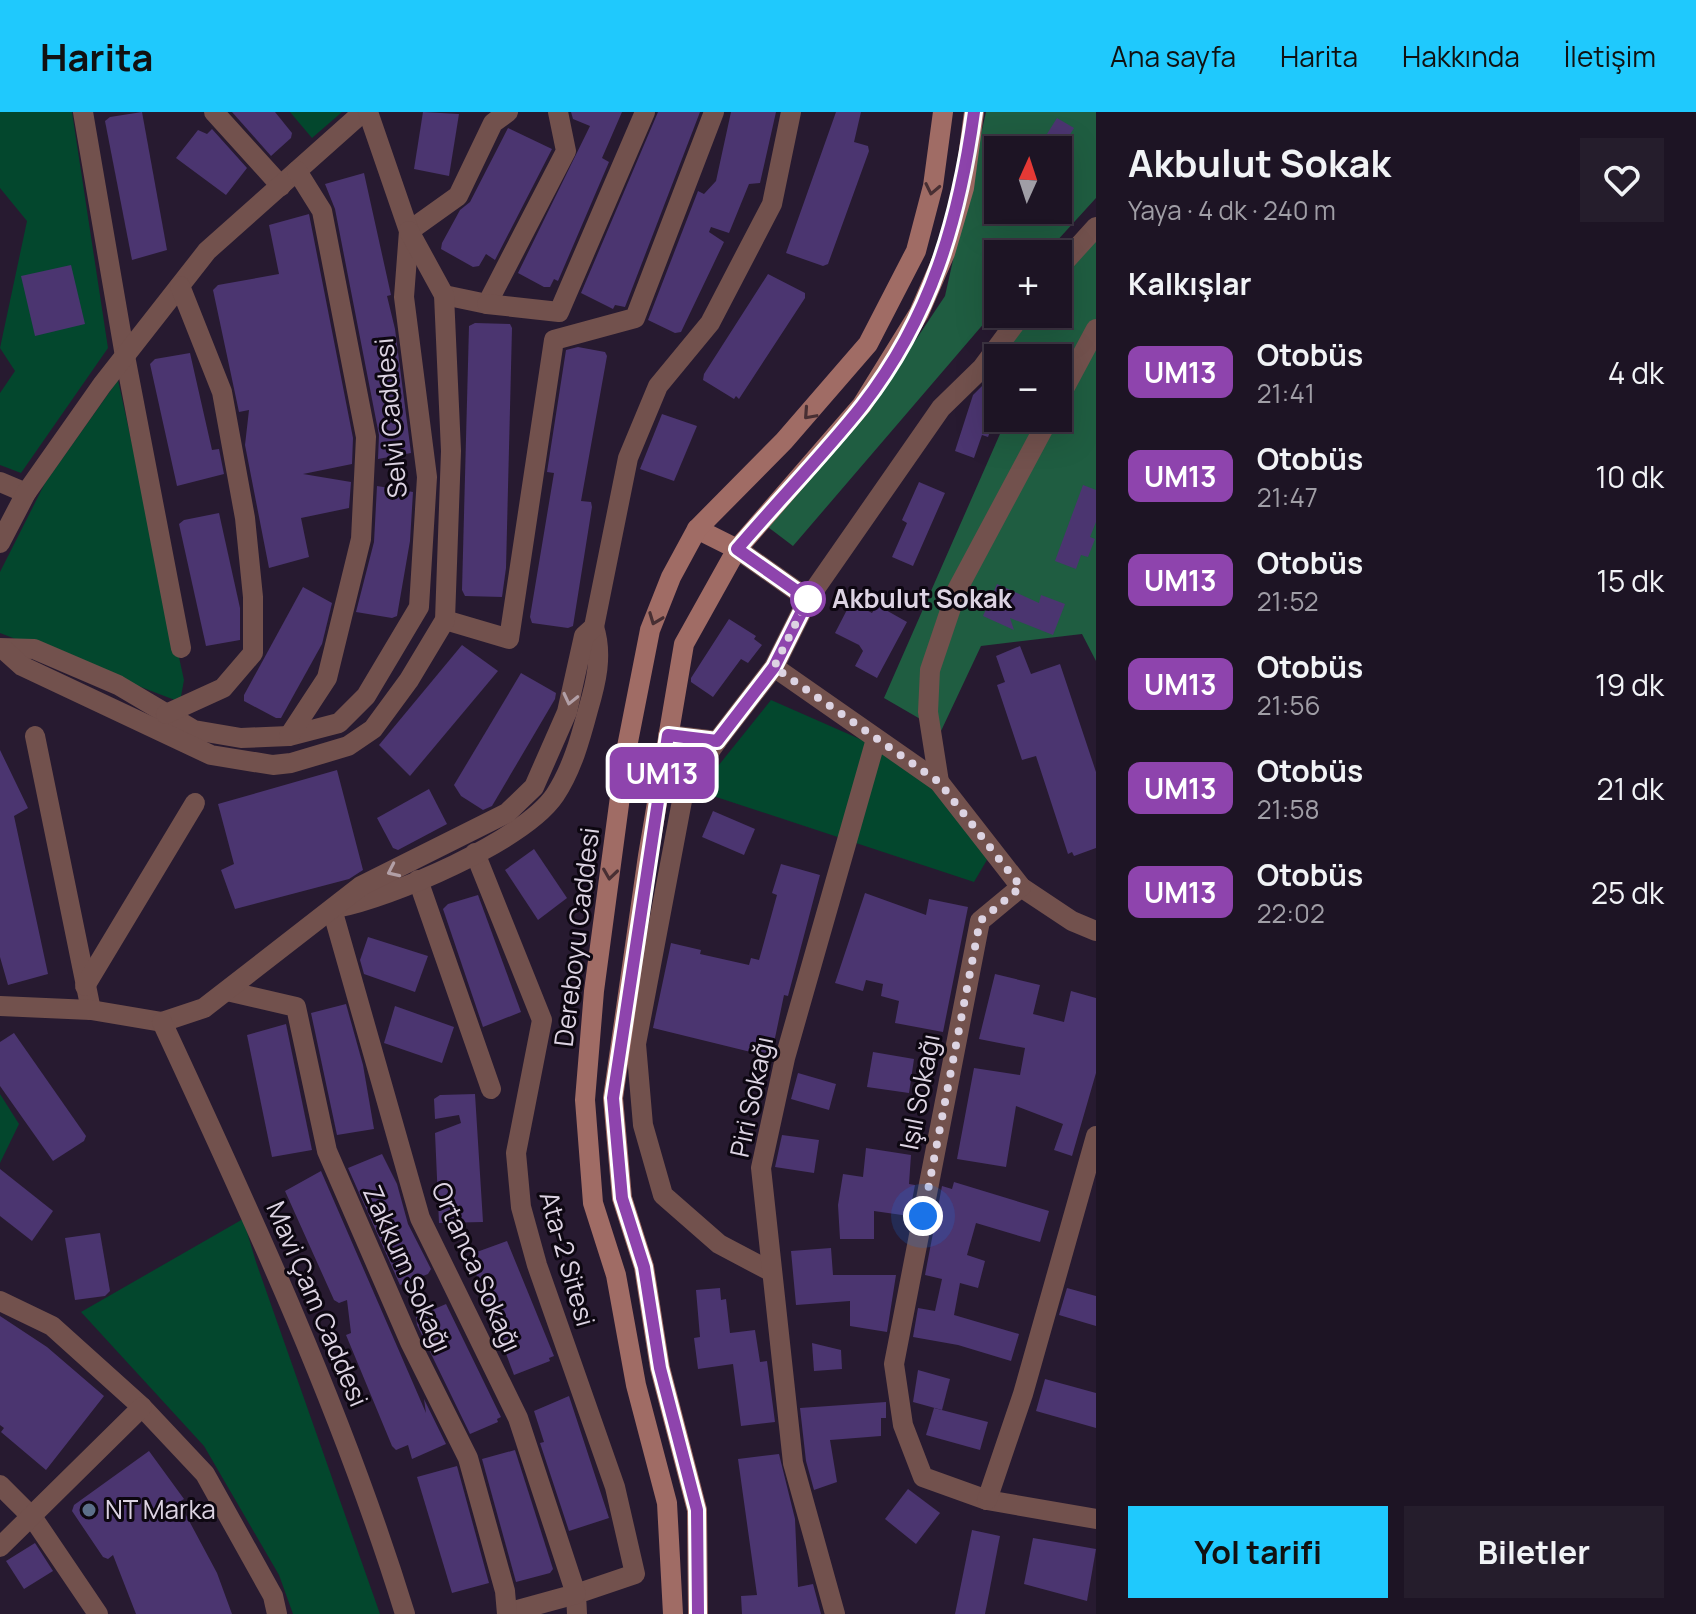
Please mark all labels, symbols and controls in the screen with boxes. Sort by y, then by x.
text: Harita [40,30,153,82]
text: Ana sayfa [1110,37,1236,75]
text: Harita [1280,37,1358,75]
text: Hakkında [1402,37,1520,75]
text: İletişim [1564,37,1656,75]
north arrow [984,136,1072,224]
map controls [984,136,1072,432]
text: Akbulut Sokak [1128,136,1391,188]
button: heart [1580,138,1664,222]
one-way arrow [924,182,941,195]
text: Yaya · 4 dk · 240 m [1128,192,1336,228]
button: + [984,240,1072,328]
text: Kalkışlar [1128,263,1252,304]
text: Otobüs [1257,334,1363,375]
street label: Selvi Caddesi [365,337,415,500]
button: − [984,344,1072,432]
text: 4 dk [1608,352,1664,393]
text: UM13 [1144,353,1217,391]
text: 21:41 [1257,375,1315,411]
one-way arrow [804,404,819,419]
text: Otobüs [1257,438,1363,479]
text: 10 dk [1595,456,1664,497]
text: UM13 [1144,457,1217,495]
text: 21:47 [1257,479,1318,515]
text: Otobüs [1257,542,1363,583]
text: 15 dk [1596,560,1664,601]
text: UM13 [1144,561,1217,599]
place label: Akbulut Sokak [832,580,1013,616]
marker: Akbulut Sokak [791,582,825,616]
text: 21:52 [1257,583,1319,619]
one-way arrow [648,611,665,625]
text: Otobüs [1257,646,1363,687]
text: 19 dk [1595,664,1664,705]
text: UM13 [1144,665,1217,703]
text: 21:56 [1257,687,1321,723]
one-way arrow [562,692,579,706]
line badge: UM13 [606,747,718,799]
text: Otobüs [1257,750,1363,791]
text: UM13 [626,754,698,792]
text: 21 dk [1597,768,1664,809]
text: UM13 [1144,769,1217,807]
text: 21:58 [1257,791,1320,827]
street label: Dereboyu Caddesi [545,825,607,1048]
text: Otobüs [1257,854,1363,895]
one-way arrow [387,861,402,877]
one-way arrow [602,868,619,881]
text: 25 dk [1591,872,1664,913]
text: UM13 [1144,873,1217,911]
text: 22:02 [1257,895,1325,931]
street label: Işıl Sokağı [890,1031,948,1153]
street label: Piri Sokağı [721,1033,781,1161]
street label: Ortanca Sokağı [423,1176,530,1357]
street label: Zakkum Sokağı [355,1179,461,1358]
street label: Ata-2 Sitesi [532,1187,604,1330]
street label: Mavi Çam Caddesi [259,1196,377,1412]
your location [903,1196,943,1236]
place label: NT Marka [105,1491,216,1527]
marker: NT Marka [80,1501,98,1519]
button: Yol tarifi [1128,1506,1388,1598]
button: Biletler [1404,1506,1664,1598]

